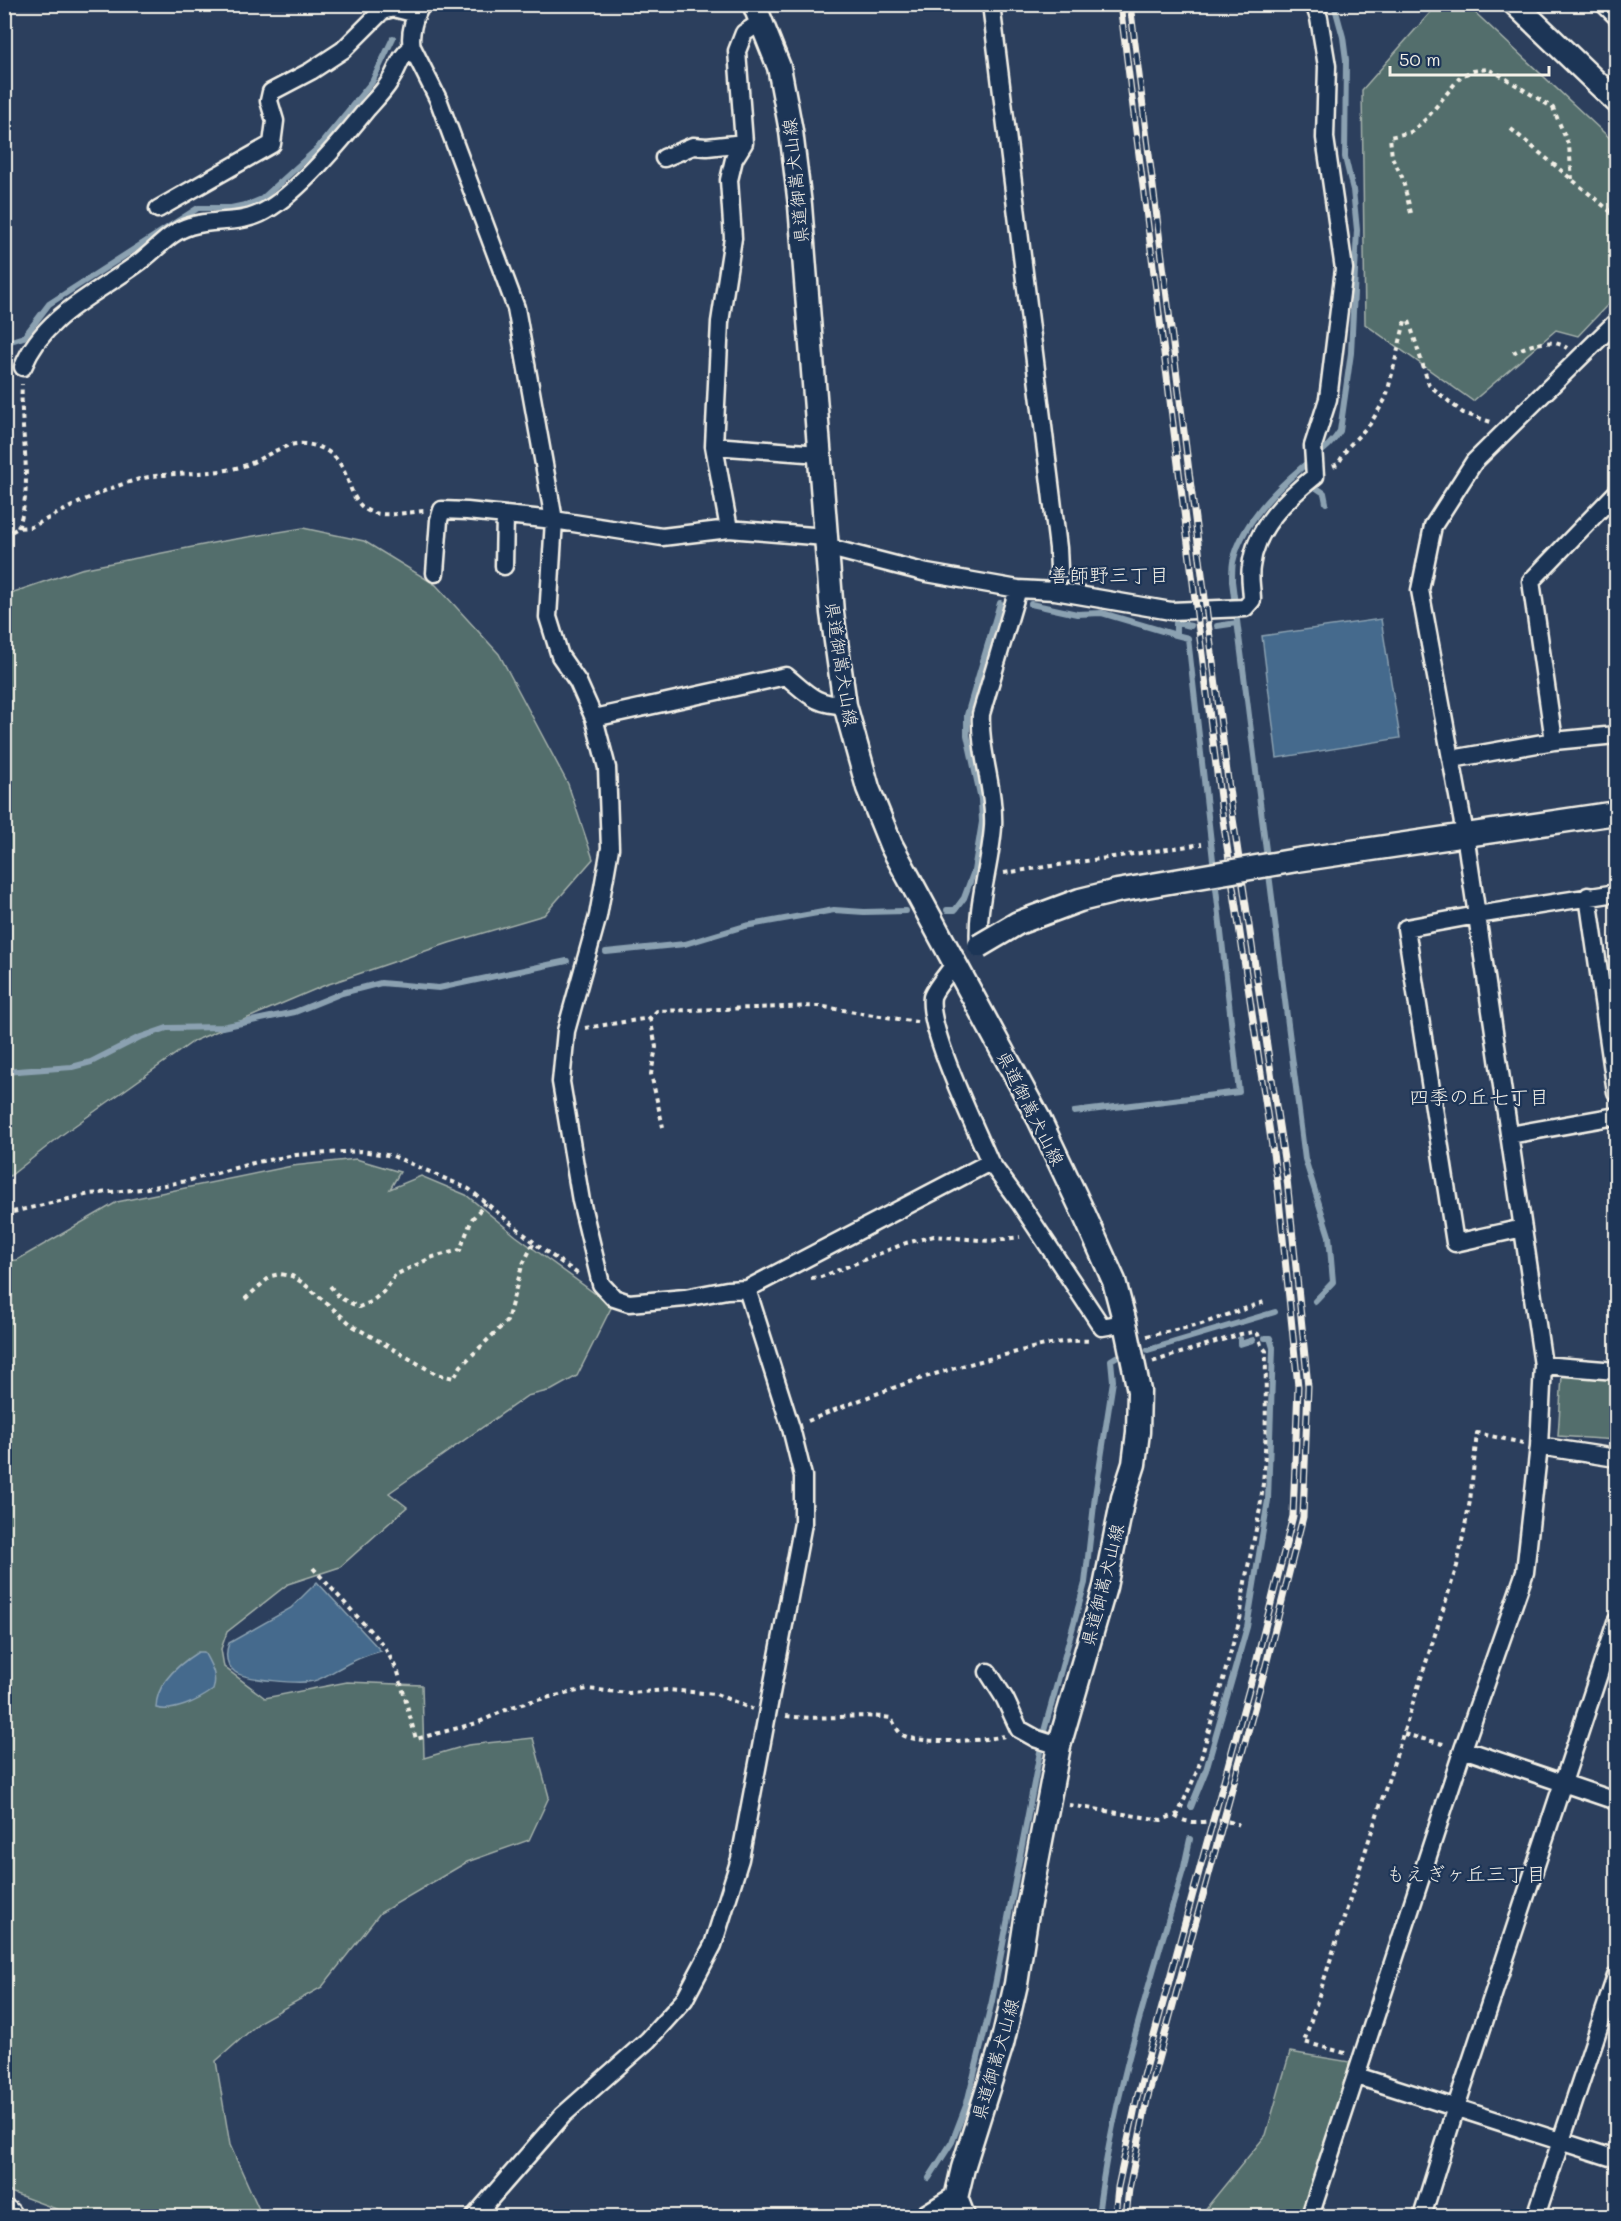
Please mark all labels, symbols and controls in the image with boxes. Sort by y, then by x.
scale bar [1390,39,1549,77]
text: 50 m [1399,47,1441,71]
street label: 県道御嵩犬山線 [776,117,814,245]
district label: 善師野三丁目 [1049,561,1169,587]
street label: 県道御嵩犬山線 [820,600,864,728]
street label: 県道御嵩犬山線 [992,1046,1070,1170]
district label: 四季の丘七丁目 [1409,1083,1549,1109]
street label: 県道御嵩犬山線 [1075,1521,1129,1649]
district label: もえぎヶ丘三丁目 [1386,1860,1546,1886]
street label: 県道御嵩犬山線 [966,1995,1024,2123]

